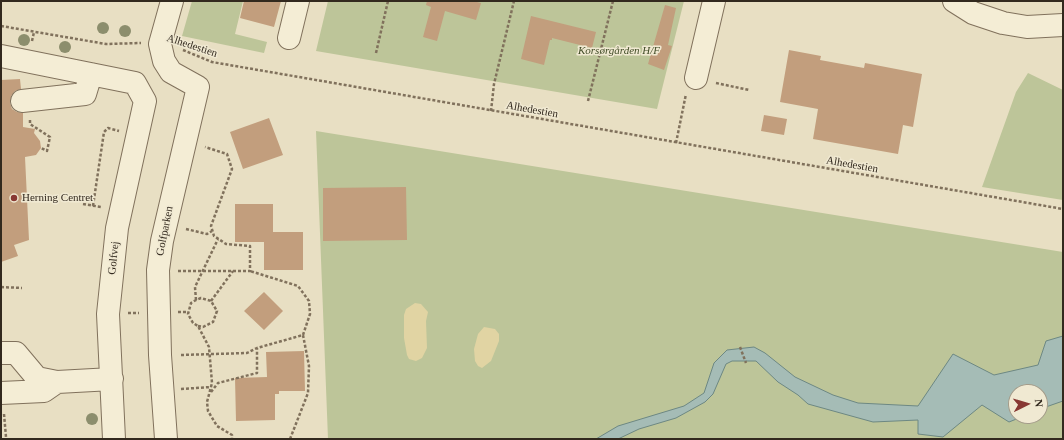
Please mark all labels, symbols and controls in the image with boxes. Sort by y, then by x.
street label: Alhedestien [165,32,219,60]
park label: Korsørgården H/F [578,44,660,58]
street label: Alhedestien [505,99,559,121]
street label: Alhedestien [825,154,879,176]
place label: Herning Centret [22,191,93,205]
marker: Herning Centret [9,193,19,203]
street label: Golfparken [154,205,176,257]
street label: Golfvej [106,241,122,275]
north arrow [1008,384,1048,424]
text: N [1033,399,1045,408]

